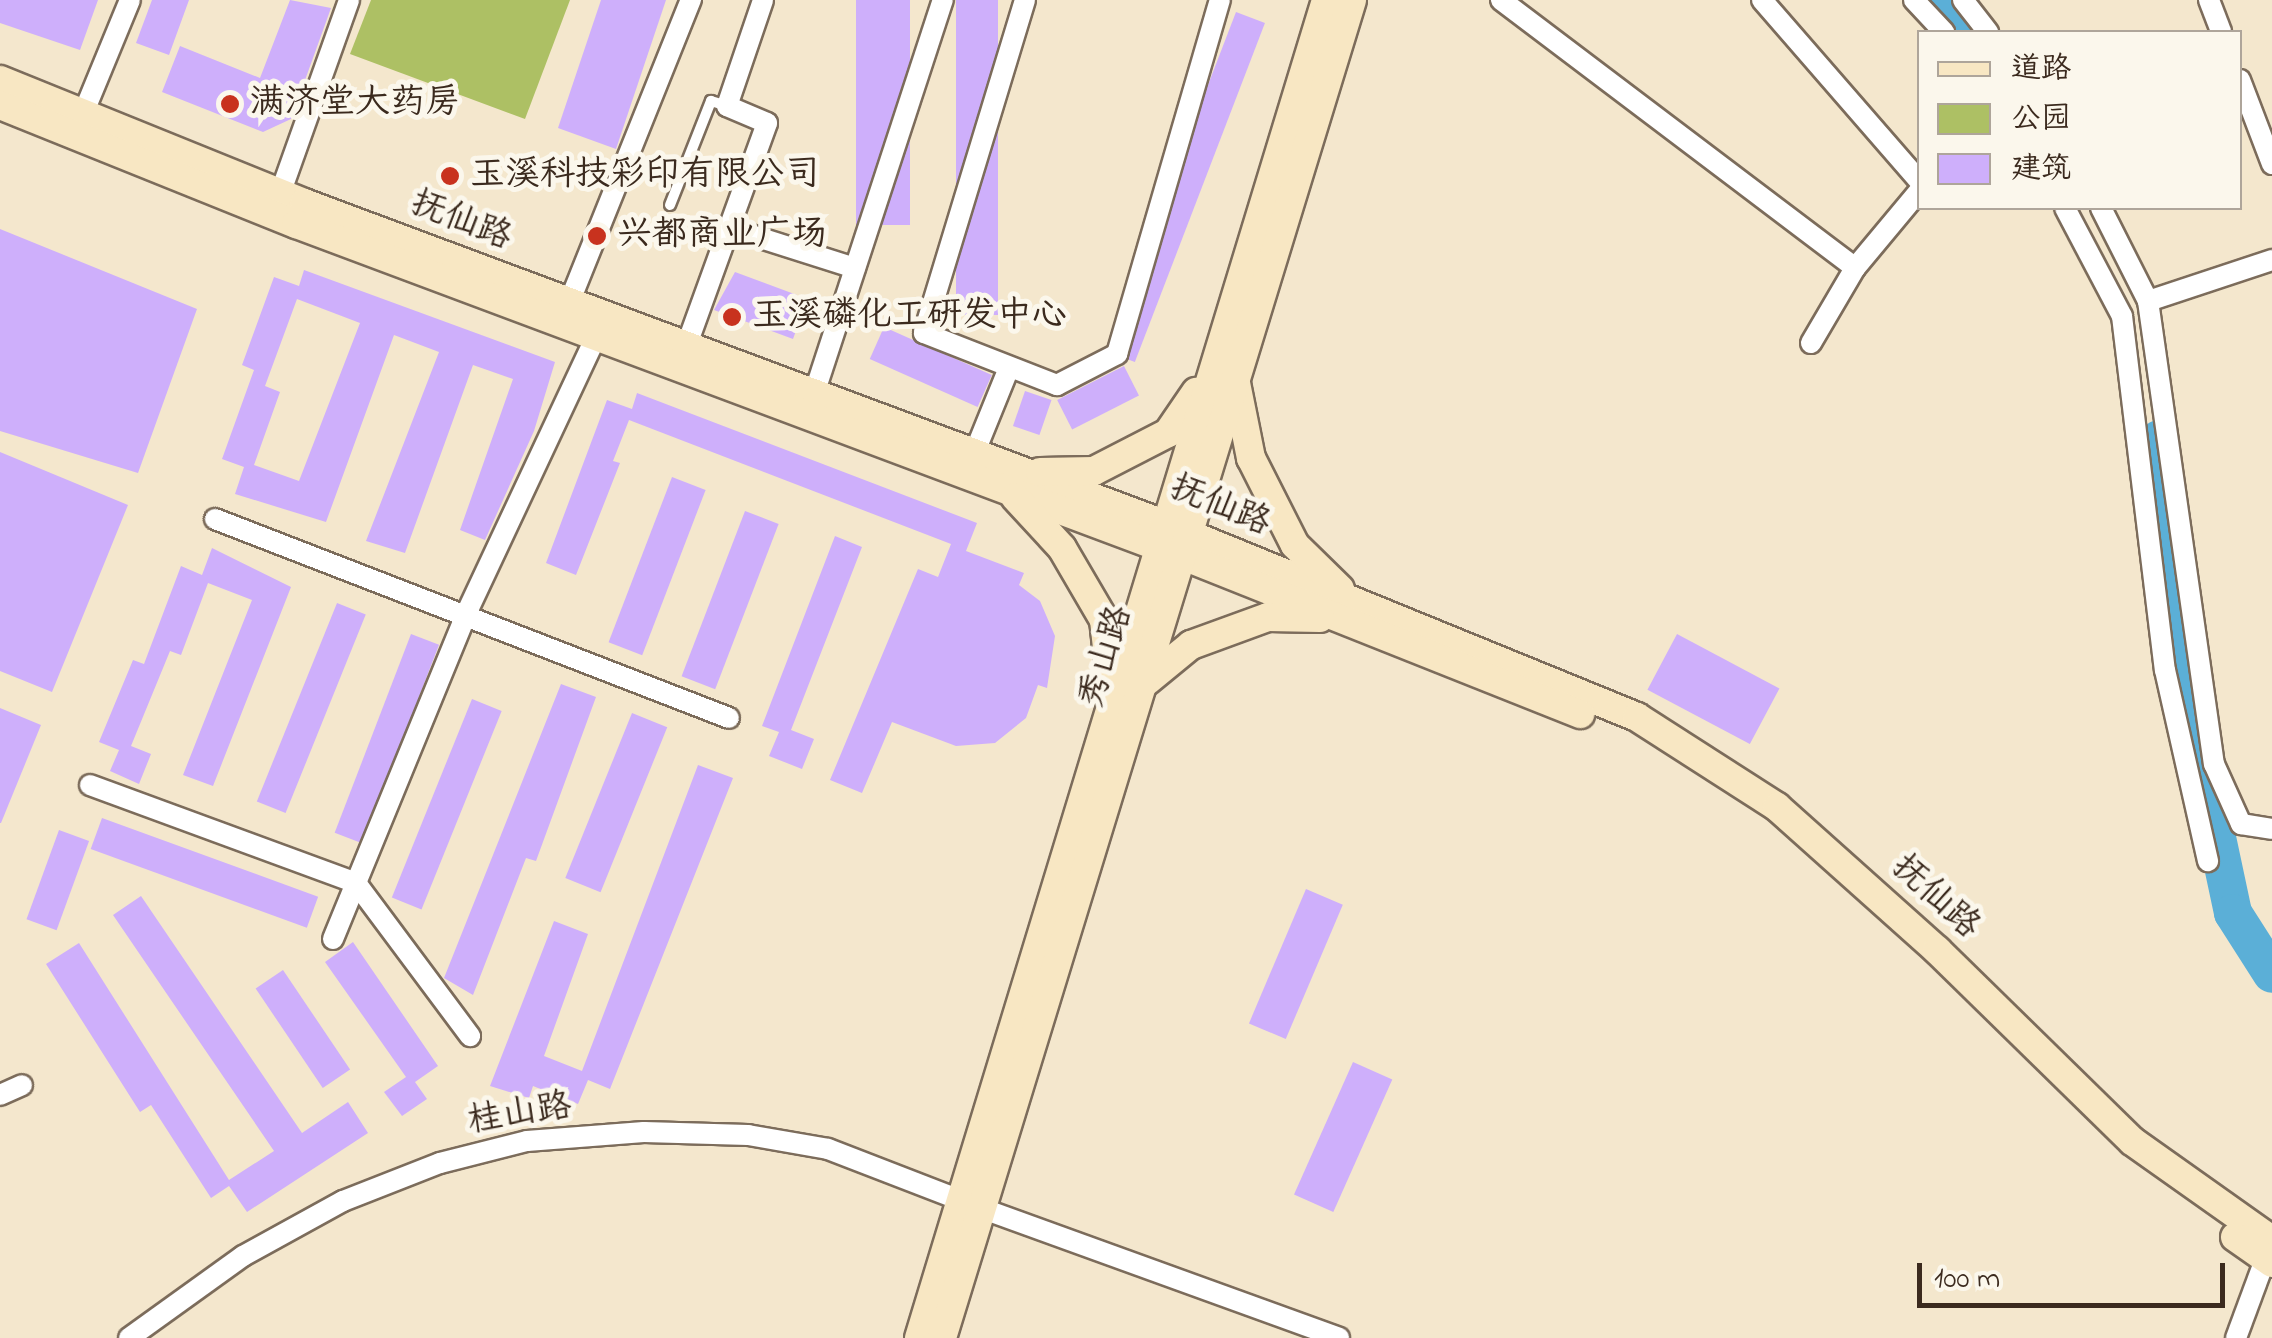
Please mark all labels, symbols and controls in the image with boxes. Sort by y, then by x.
legend [1917,30,2242,210]
text: 道路 [2011,48,2071,92]
place label: 满济堂大药房 [250,83,460,125]
marker: 满济堂大药房 [219,93,241,115]
text: 公园 [2011,98,2071,142]
text: 建筑 [2011,148,2071,192]
place label: 玉溪科技彩印有限公司 [470,155,820,197]
marker: 玉溪科技彩印有限公司 [439,165,461,187]
street label: 抚仙路 [404,184,518,260]
place label: 兴都商业广场 [617,215,827,257]
marker: 兴都商业广场 [586,225,608,247]
place label: 玉溪磷化工研发中心 [752,296,1067,338]
marker: 玉溪磷化工研发中心 [721,306,743,328]
street label: 抚仙路 [1163,468,1277,546]
street label: 秀山路 [1072,601,1142,713]
street label: 抚仙路 [1882,847,1988,949]
street label: 桂山路 [465,1086,575,1144]
scale bar [1922,1243,2230,1305]
text: 100 m [1934,1258,2000,1302]

